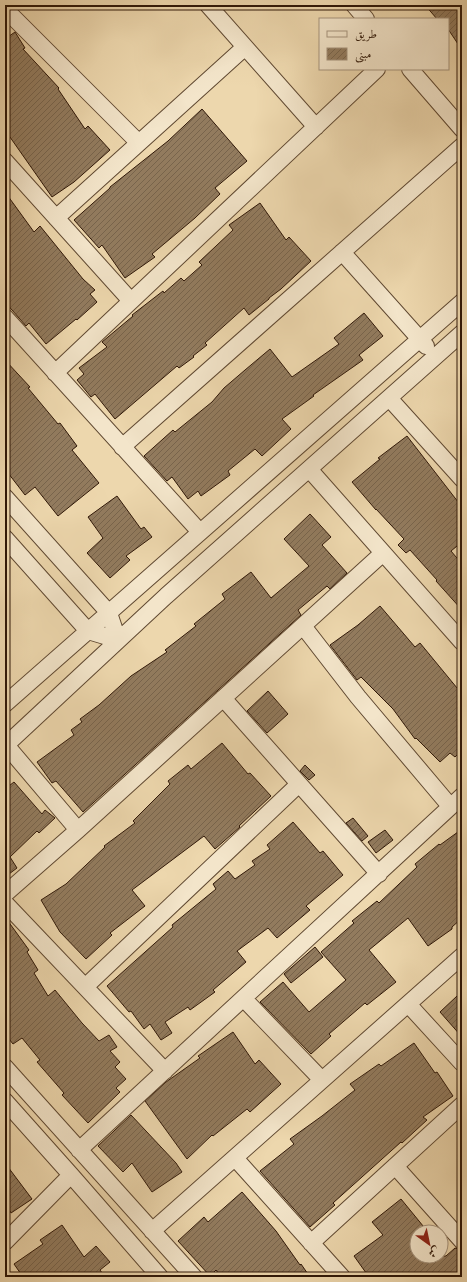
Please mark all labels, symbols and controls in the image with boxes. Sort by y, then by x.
legend [319,18,449,70]
text: طريق [355,27,377,42]
text: مبنى [355,47,371,63]
north arrow [409,1224,449,1264]
text: ش [425,1243,442,1260]

